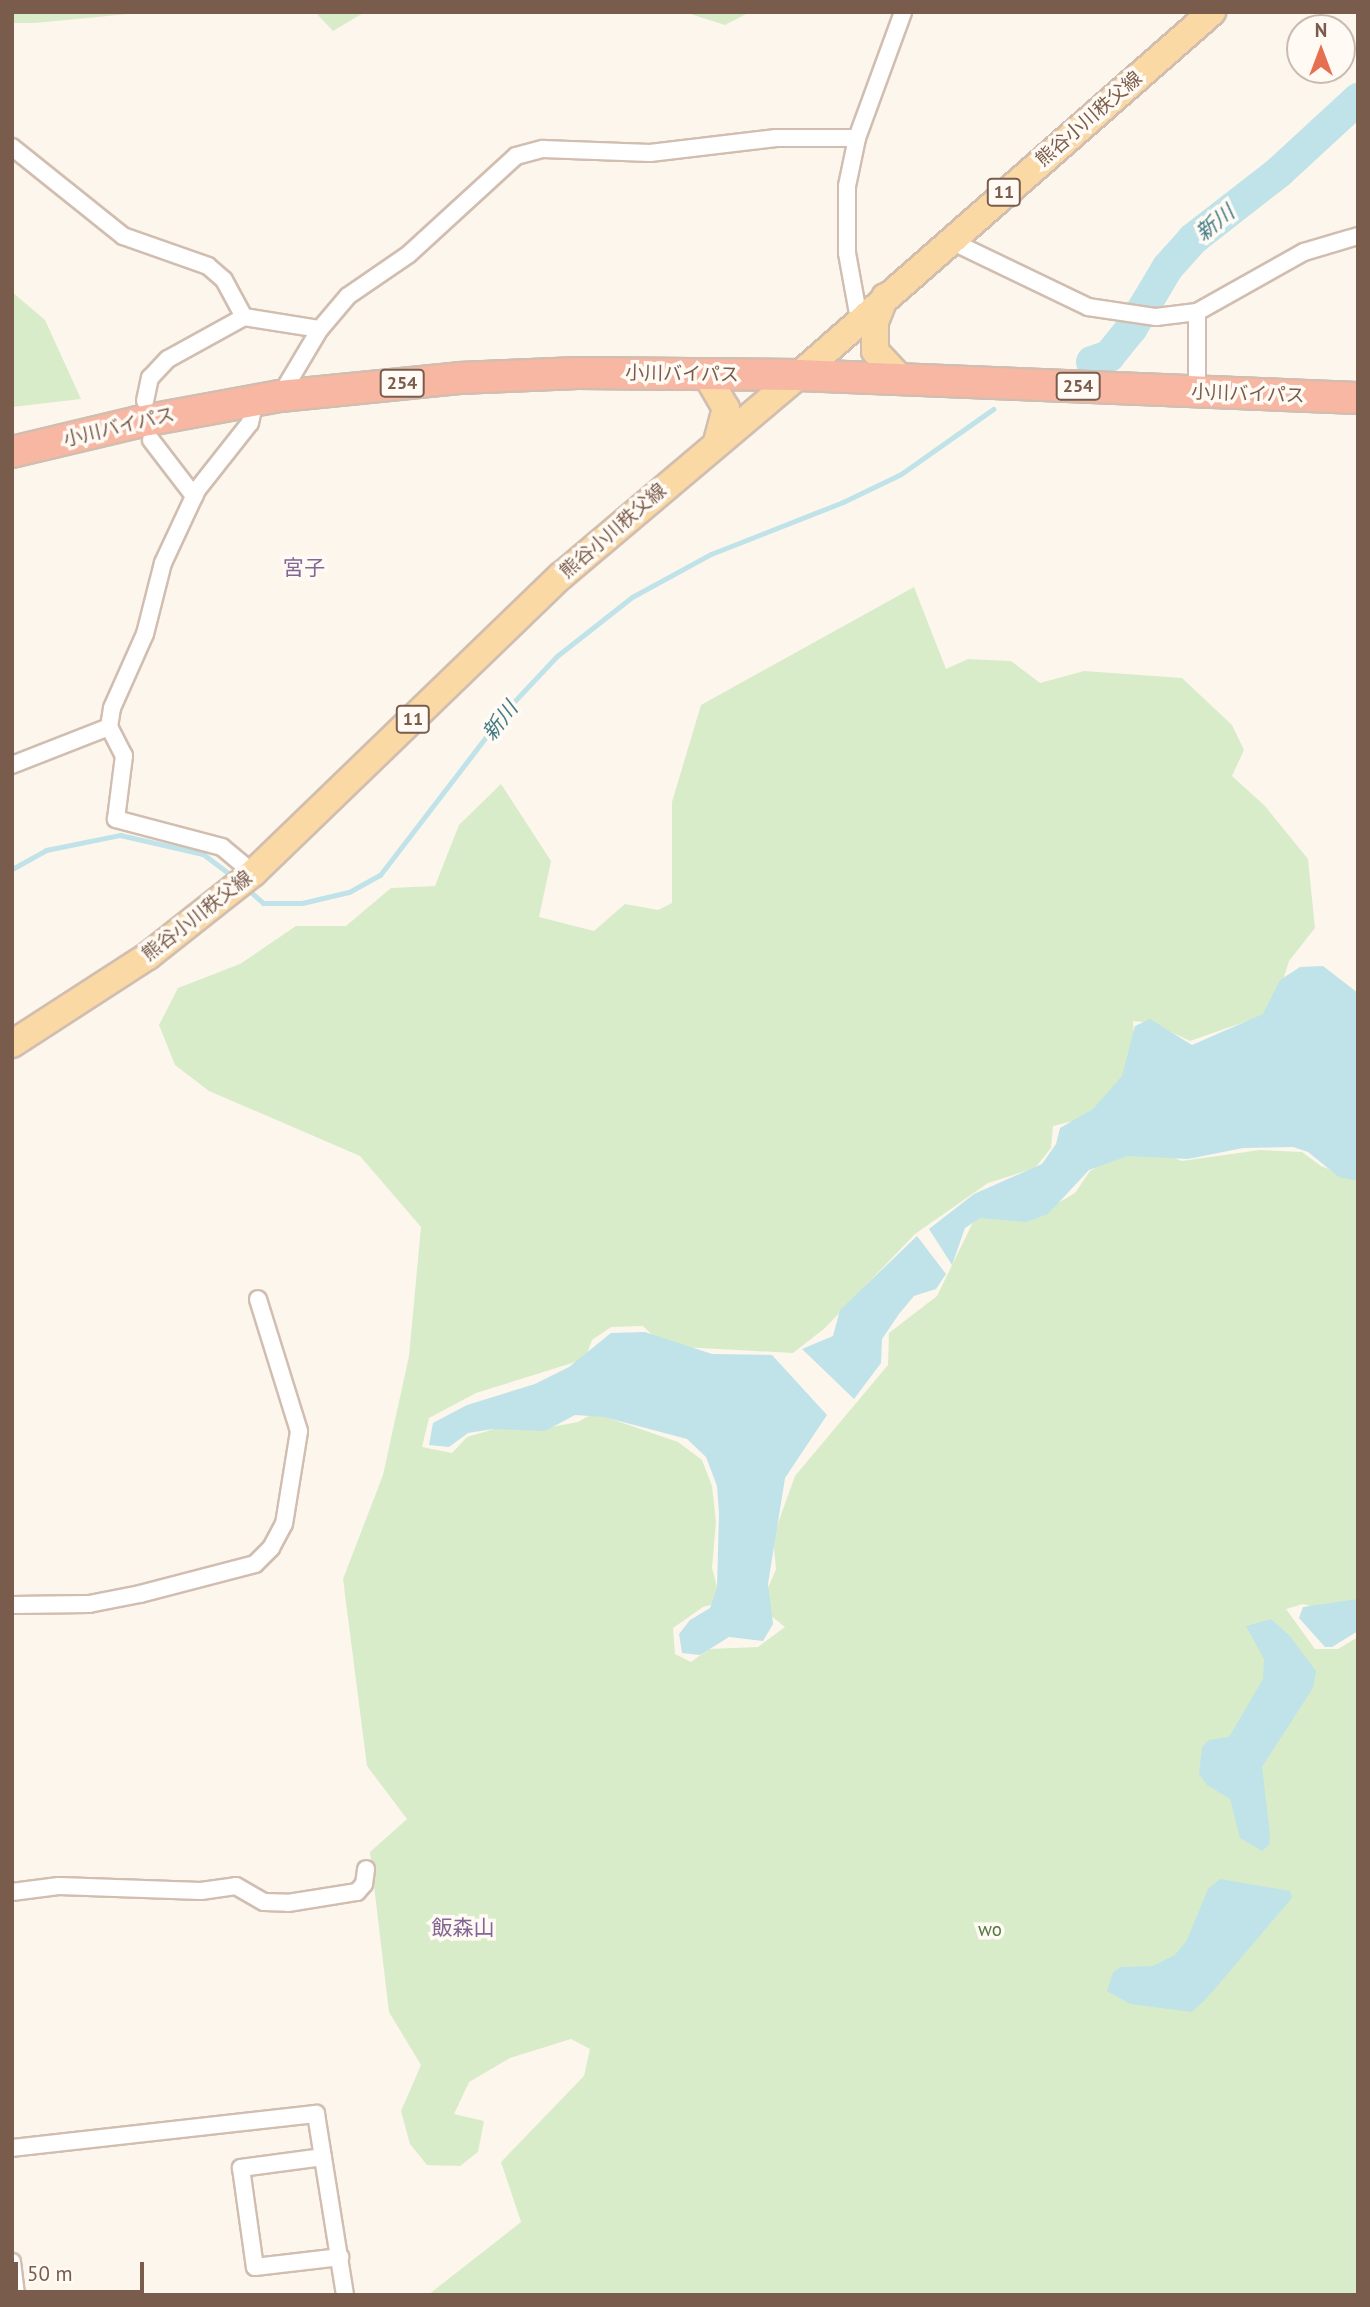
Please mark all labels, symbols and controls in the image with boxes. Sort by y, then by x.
north arrow [1286,14,1356,84]
text: N [1315,18,1327,42]
street label: 熊谷小川秩父線 [1031,67,1147,171]
road number: 11 [986,177,1021,206]
water label: 新川 [1191,200,1239,246]
street label: 小川バイパス [625,362,739,386]
road number: 254 [379,368,425,398]
road number: 254 [1055,372,1101,400]
street label: 小川バイパス [1191,381,1305,407]
street label: 小川バイパス [61,403,177,451]
street label: 熊谷小川秩父線 [555,479,671,583]
district label: 宮子 [283,555,325,581]
water label: 新川 [477,697,523,745]
road number: 11 [396,704,430,734]
street label: 熊谷小川秩父線 [138,866,256,966]
district label: 飯森山 [432,1915,494,1941]
park label: wo [978,1919,1002,1941]
scale bar [18,2248,147,2292]
text: 50 m [27,2260,73,2287]

